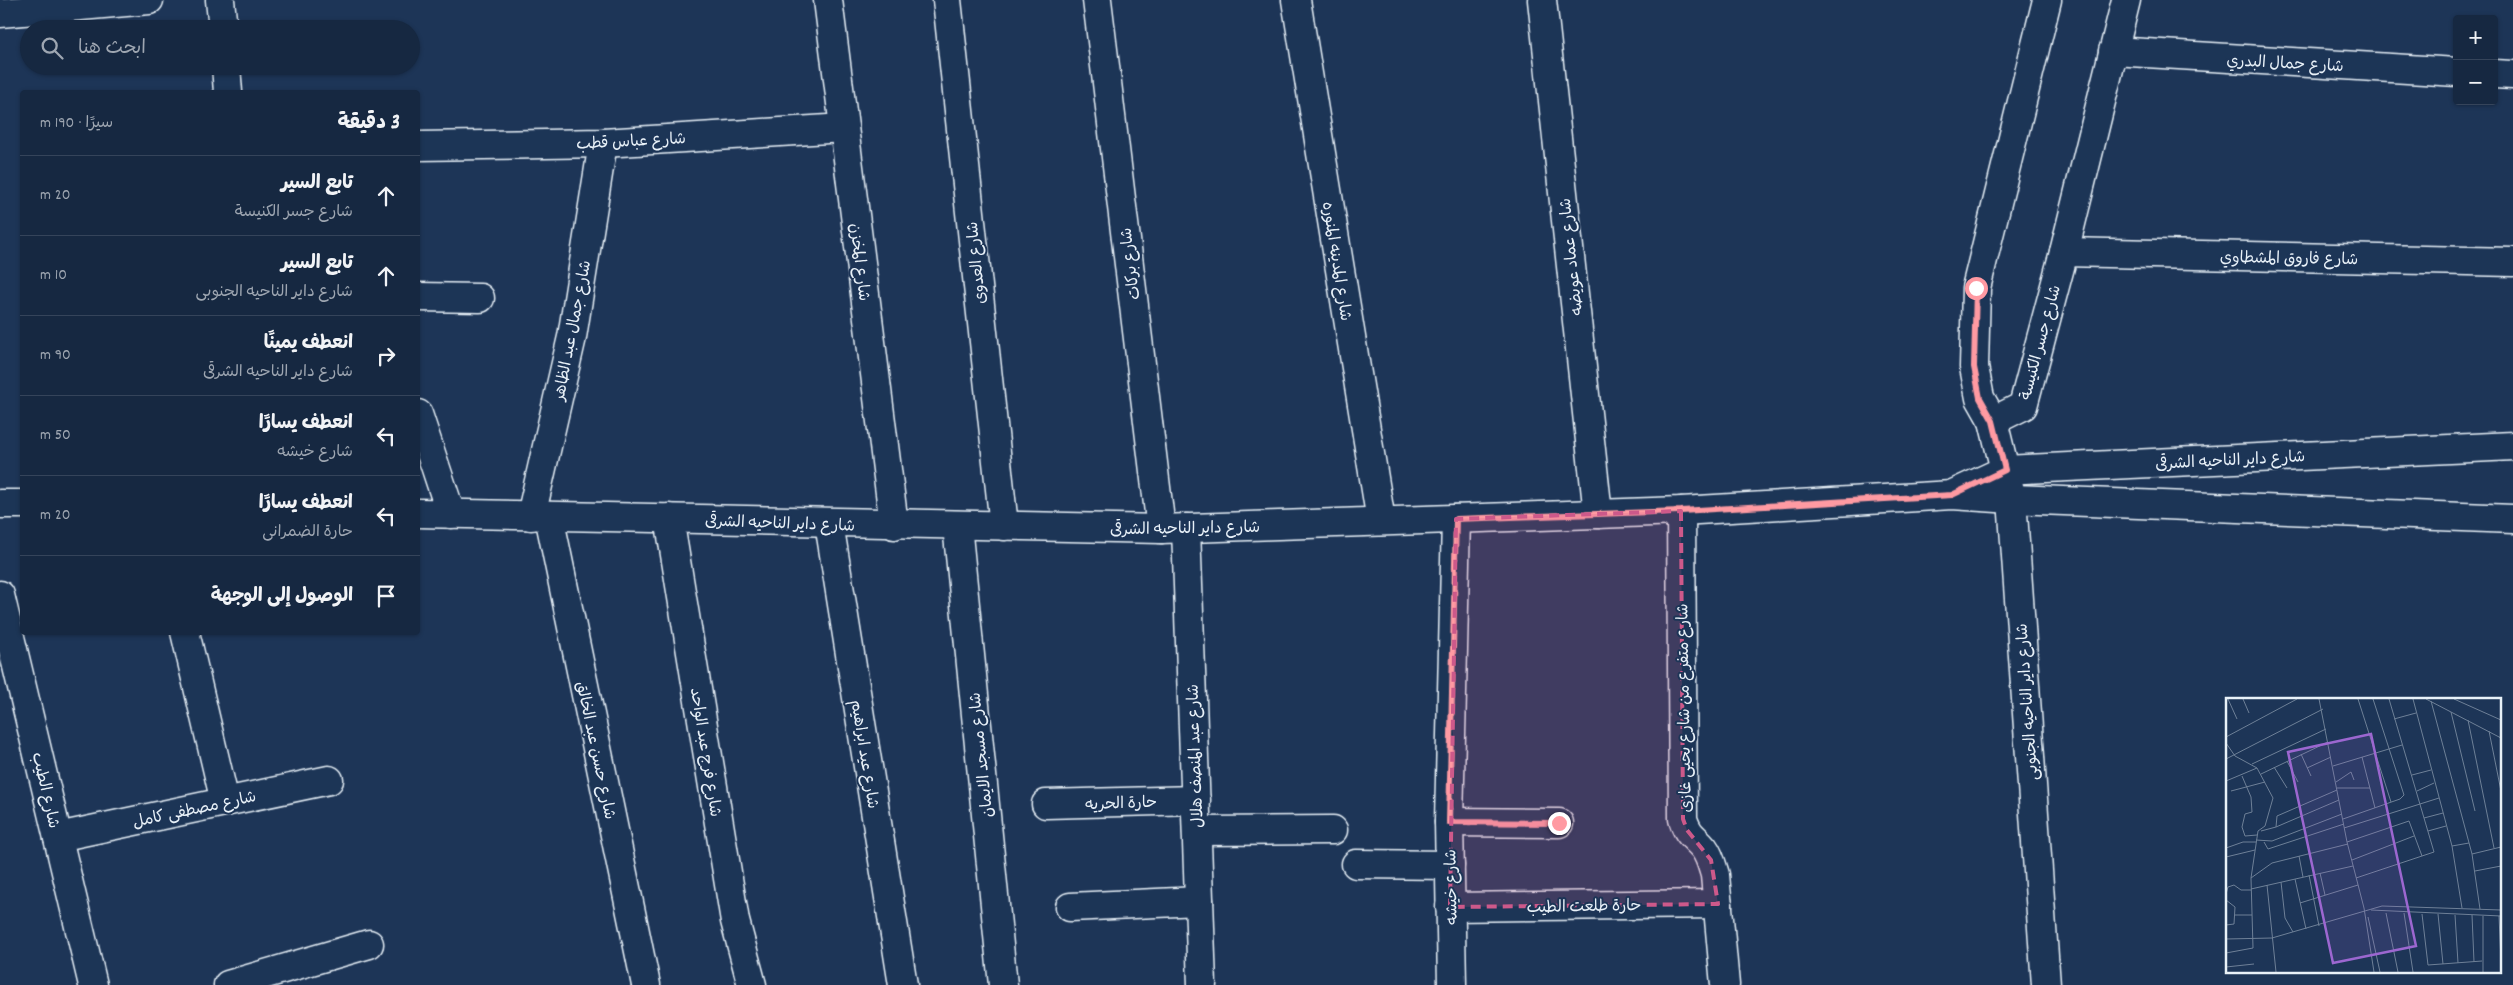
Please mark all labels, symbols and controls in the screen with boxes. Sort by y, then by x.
map controls [2453,15,2498,105]
button: + [2453,15,2498,60]
search box [20,20,420,75]
icon: search [38,34,66,62]
text: ابحث هنا [78,36,146,63]
street label: شارع جمال البدري [2226,50,2344,79]
button: − [2453,60,2498,105]
text: 3 دقيقة [337,109,400,139]
text: سيرًا · 190 m [40,112,113,135]
street label: شارع عباس قطب [576,128,687,157]
text: تابع السير [281,171,353,198]
icon: ahead [372,182,400,210]
text: 20 m [40,184,70,207]
street label: شارع عماد عويضه [1555,197,1590,317]
street label: شارع المدينه المنوره [1315,200,1356,323]
text: شارع جسر الكنيسة [235,201,353,224]
street label: شارع العدوى [962,220,993,305]
street label: شارع المخزن [842,222,875,303]
street label: شارع بركات [1116,226,1147,301]
street label: شارع فاروق المشطاوي [2220,247,2358,272]
text: تابع السير [281,251,353,278]
street label: شارع جمال عبد الظاهر [548,259,598,404]
icon: ahead [372,262,400,290]
text: 10 m [40,264,67,287]
route start [1965,277,1988,300]
text: شارع داير الناحيه الجنوبى [196,281,353,304]
street label: شارع جسر الكنيسة [2015,283,2068,403]
text: انعطف يمينًا [264,331,353,358]
icon: right [372,342,400,370]
text: 90 m [40,344,71,367]
text: شارع داير الناحيه الشرقى [203,361,353,384]
text: انعطف يسارًا [259,411,353,438]
icon: left [372,422,400,450]
text: 50 m [40,424,71,447]
text: شارع خيشه [277,441,353,464]
street label: شارع داير الناحيه الشرقى [2155,445,2306,477]
text: انعطف يسارًا [259,491,353,518]
icon: left [372,502,400,530]
text: 20 m [40,504,70,527]
street label: شارع داير الناحيه الشرقى [705,509,855,539]
street label: شارع داير الناحيه الشرقى [1110,516,1260,542]
text: حارة الضمرانى [262,521,353,544]
icon: arrive [372,582,400,610]
text: الوصول إلى الوجهة [211,584,353,611]
street label: شارع متفرع من شارع يحيى غازى [1672,603,1699,813]
street label: شارع داير الناحيه الجنوبى [2012,622,2045,781]
street label: شارع حسن عبد الخالق [569,679,620,822]
street label: شارع عبد المنصف هلال [1182,683,1211,828]
street label: شارع فرج عبد الواحد [683,686,726,819]
street label: شارع مسجد الايمان [964,691,1000,818]
street label: شارع عيد ابراهيم [844,698,883,810]
inset map [2226,698,2500,972]
street label: شارع الطيب [25,750,64,831]
street label: شارع مصطفى كامل [131,786,258,835]
street label: حارة الحريه [1085,792,1158,817]
route end [1548,812,1571,835]
street label: شارع خيشه [1440,849,1465,925]
street label: حارة طلعت الطيب [1526,895,1642,920]

